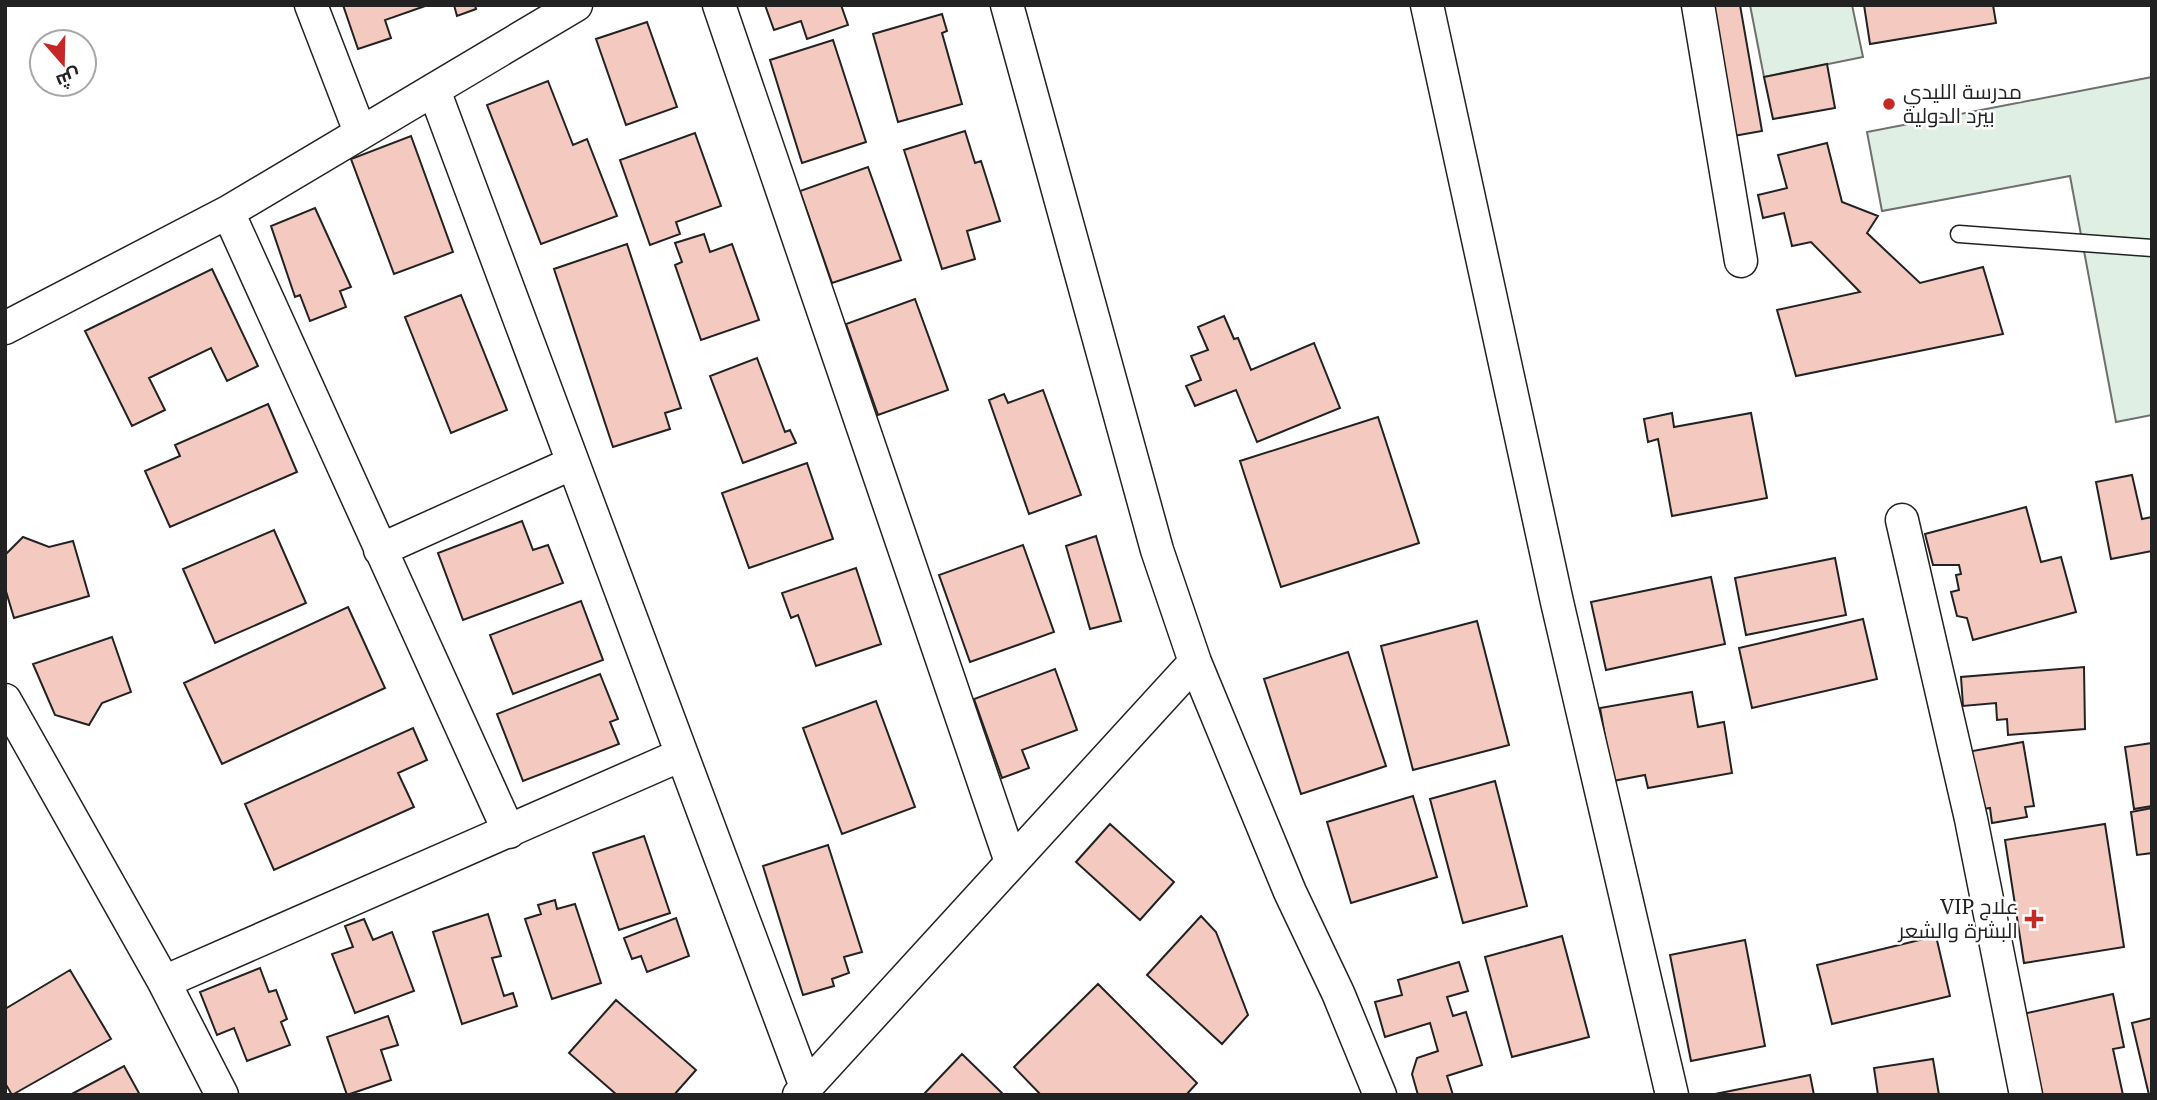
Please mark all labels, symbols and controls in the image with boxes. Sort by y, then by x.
north arrow [28,28,98,98]
text: ش [53,64,85,95]
place label: مدرسة الليدي بيرد الدولية [1903,77,2022,129]
marker: مدرسة الليدي بيرد الدولية [1881,96,1897,112]
place label: VIP علاج البشرة والشعر [1897,892,2018,944]
marker: VIP علاج البشرة والشعر [2024,909,2044,929]

